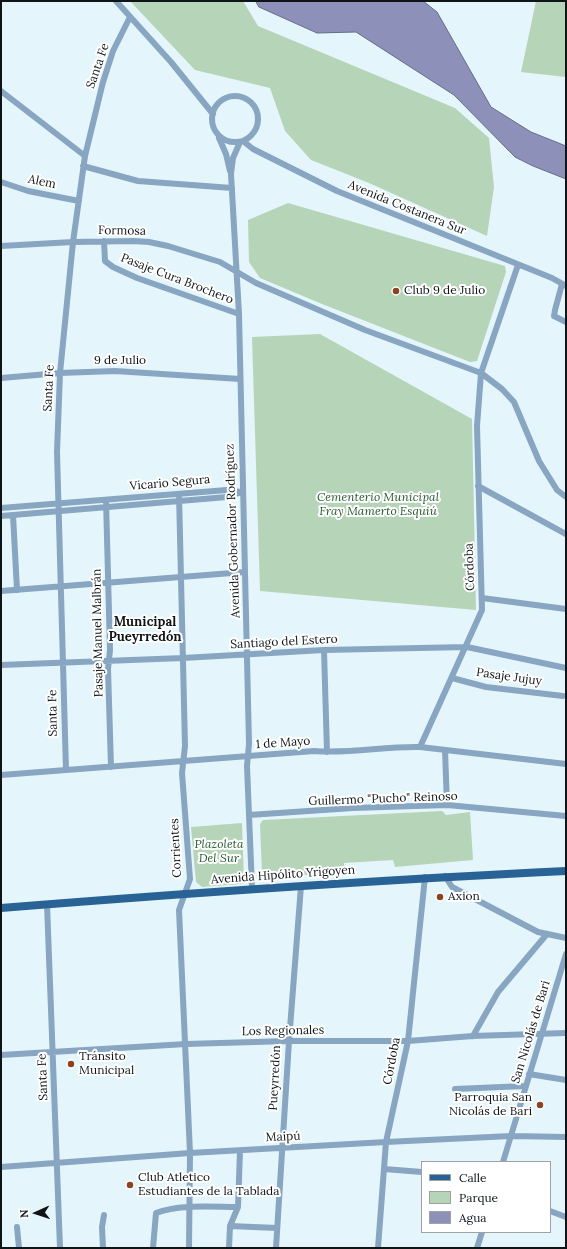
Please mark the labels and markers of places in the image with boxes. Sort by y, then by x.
place label: Club 9 de Julio [404,284,485,298]
marker: Club 9 de Julio [391,286,401,296]
place label: Axion [448,890,480,904]
marker: Axion [435,892,445,902]
place label: Tránsito Municipal [79,1050,134,1078]
marker: Tránsito Municipal [66,1059,76,1069]
place label: Parroquia San Nicolás de Bari [449,1091,532,1119]
marker: Parroquia San Nicolás de Bari [535,1100,545,1110]
place label: Club Atletico Estudiantes de la Tablada [138,1171,279,1199]
marker: Club Atletico Estudiantes de la Tablada [125,1180,135,1190]

